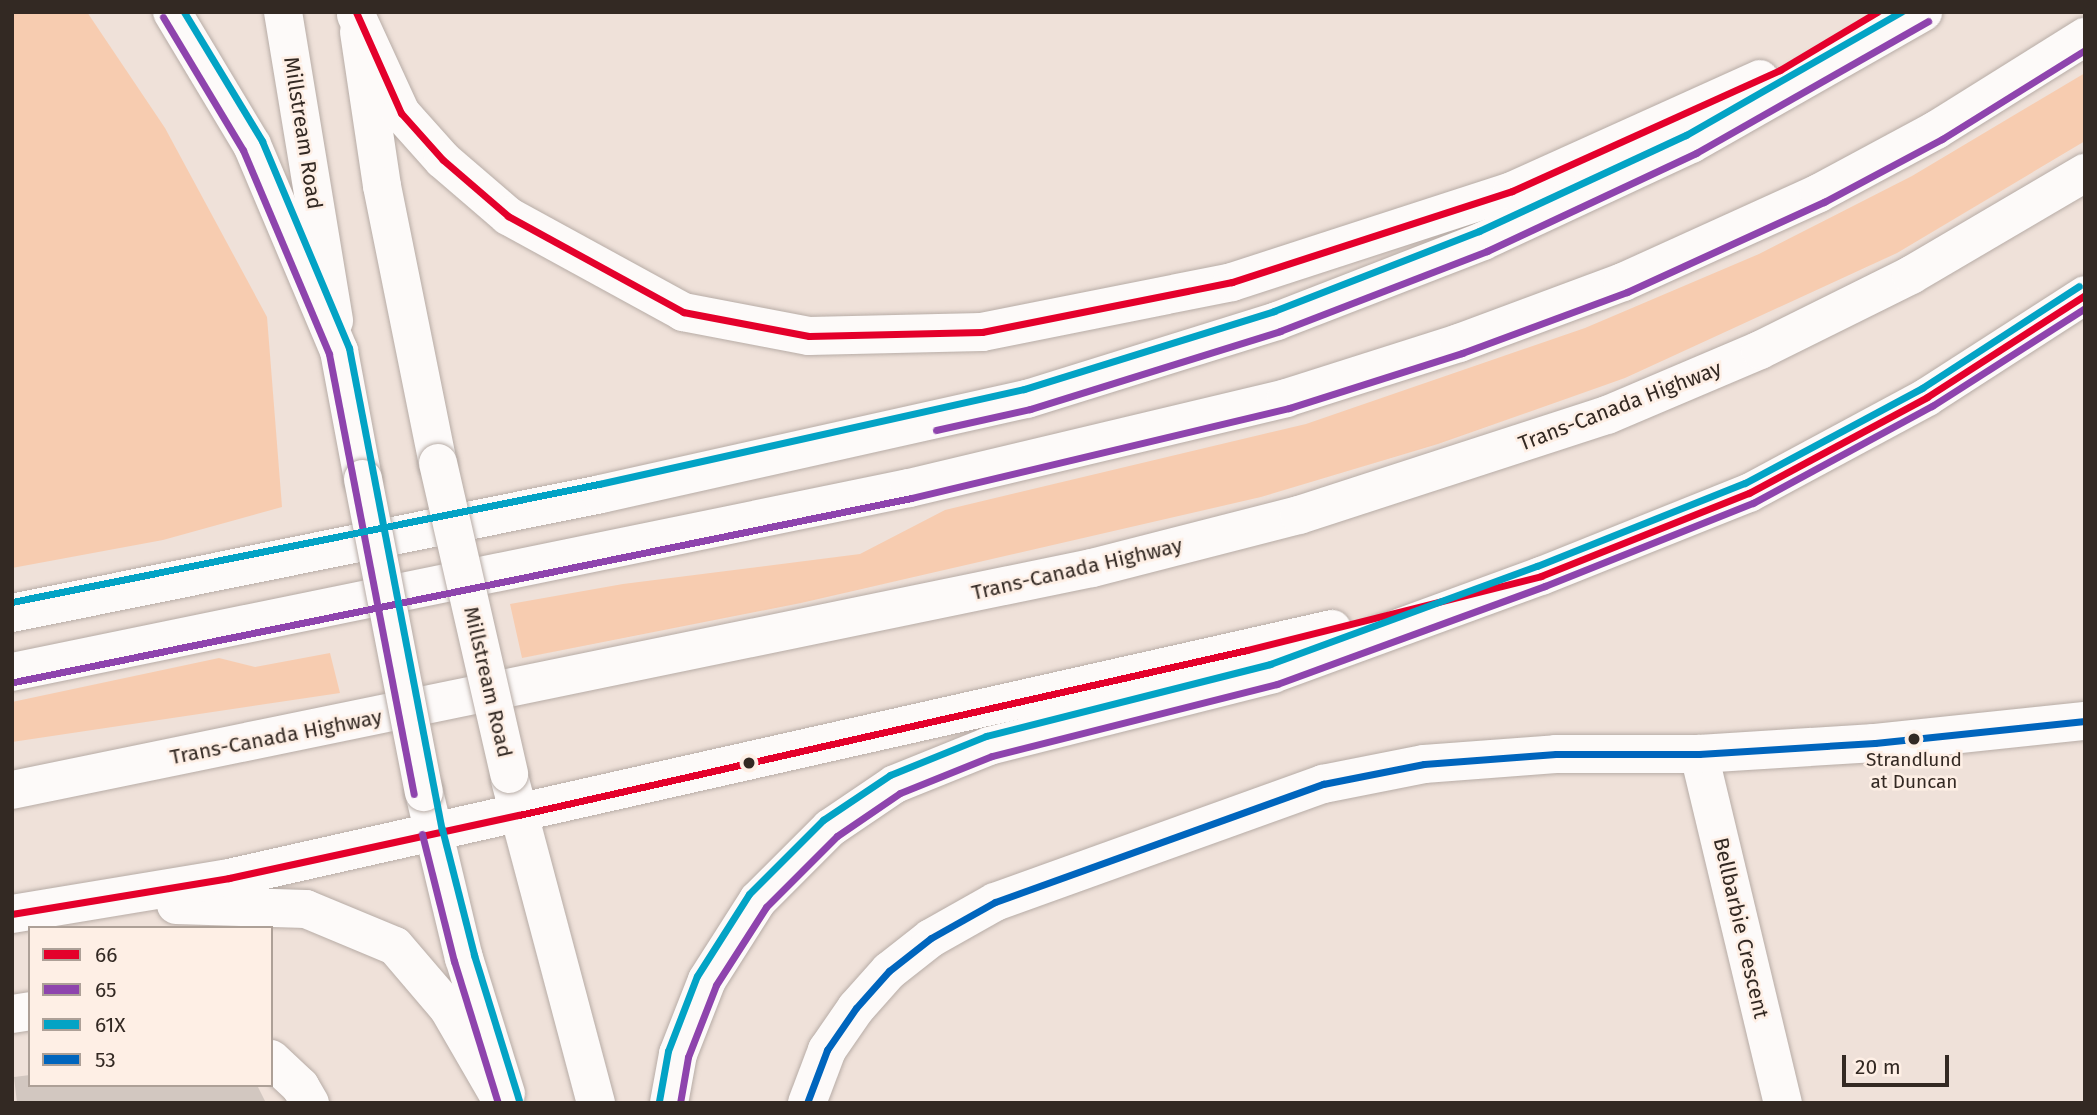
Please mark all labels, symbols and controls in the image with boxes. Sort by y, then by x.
street label: Millstream Road [279,55,327,211]
street label: Trans-Canada Highway [1515,356,1725,456]
street label: Trans-Canada Highway [969,533,1185,605]
street label: Millstream Road [458,604,518,760]
street label: Trans-Canada Highway [168,704,384,770]
marker: Strandlund at Duncan [1907,732,1921,746]
place label: Strandlund at Duncan [1866,749,1962,793]
unlabelled marker [742,756,756,770]
street label: Bellbarbie Crescent [1708,835,1774,1021]
legend [28,926,273,1087]
text: 66 [95,942,117,968]
text: 65 [95,977,117,1003]
text: 61X [95,1012,126,1038]
scale bar [1845,1042,1952,1086]
text: 53 [95,1047,116,1073]
text: 20 m [1855,1054,1901,1080]

